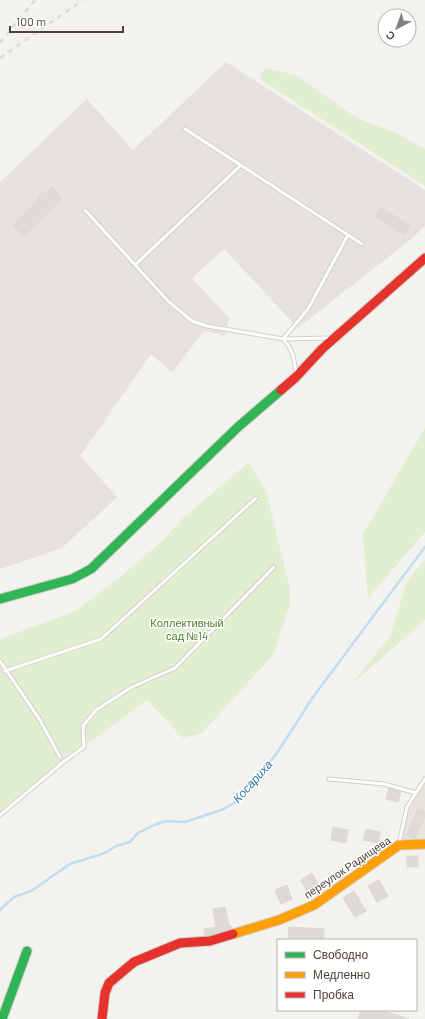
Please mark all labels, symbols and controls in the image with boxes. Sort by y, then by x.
scale bar [10,8,123,34]
north arrow [377,8,417,48]
text: 100 m [16,14,46,28]
text: С [383,28,397,43]
park label: Коллективный сад №14 [150,616,224,642]
water label: Косариха [229,757,276,806]
street label: переулок Радищева [301,833,394,901]
legend [277,939,417,1011]
text: Свободно [313,947,368,962]
text: Медленно [313,967,370,982]
text: Пробка [313,987,354,1002]

